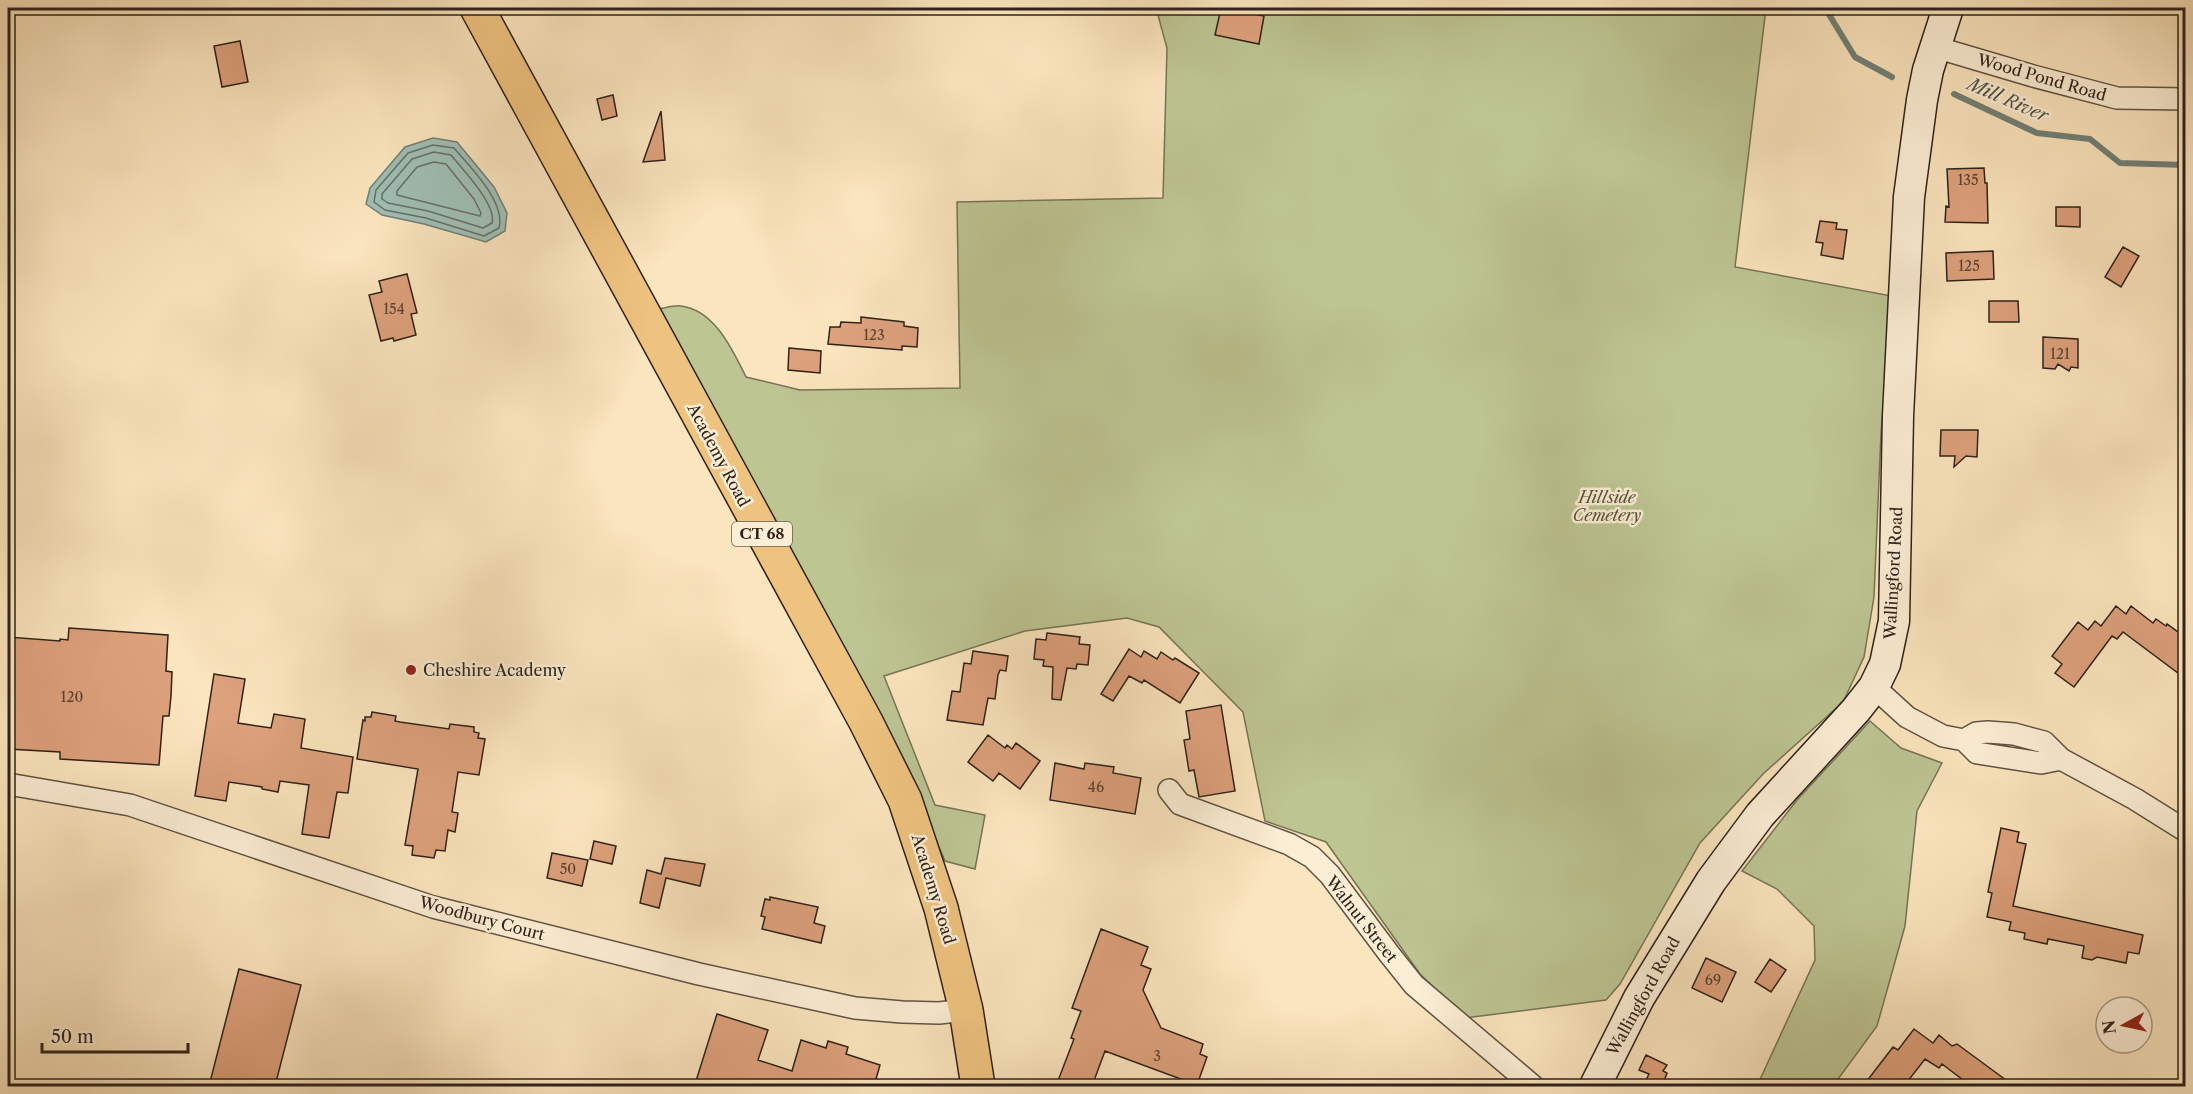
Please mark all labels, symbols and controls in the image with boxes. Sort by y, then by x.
street label: Wood Pond Road [1974,49,2109,105]
water label: Mill River [1962,72,2053,127]
house number: 135 [1957,171,1979,189]
house number: 125 [1958,257,1980,275]
house number: 154 [383,300,405,318]
house number: 123 [863,326,885,344]
house number: 121 [2050,345,2070,363]
street label: Academy Road [683,399,755,510]
park label: Hillside Cemetery [1573,487,1641,525]
street label: Wallingford Road [1879,506,1906,641]
road number: CT 68 [732,522,792,546]
place label: Cheshire Academy [423,660,567,680]
marker: Cheshire Academy [404,663,418,677]
house number: 120 [61,688,84,706]
house number: 46 [1088,778,1104,796]
street label: Academy Road [907,831,960,947]
house number: 50 [560,860,576,878]
street label: Walnut Street [1321,871,1402,967]
street label: Woodbury Court [416,891,547,944]
street label: Wallingford Road [1602,933,1684,1060]
house number: 69 [1705,971,1721,989]
north arrow [2094,995,2154,1055]
scale bar [42,1016,188,1054]
text: N [2098,1019,2120,1035]
text: 50 m [51,1026,94,1048]
house number: 3 [1153,1047,1161,1065]

